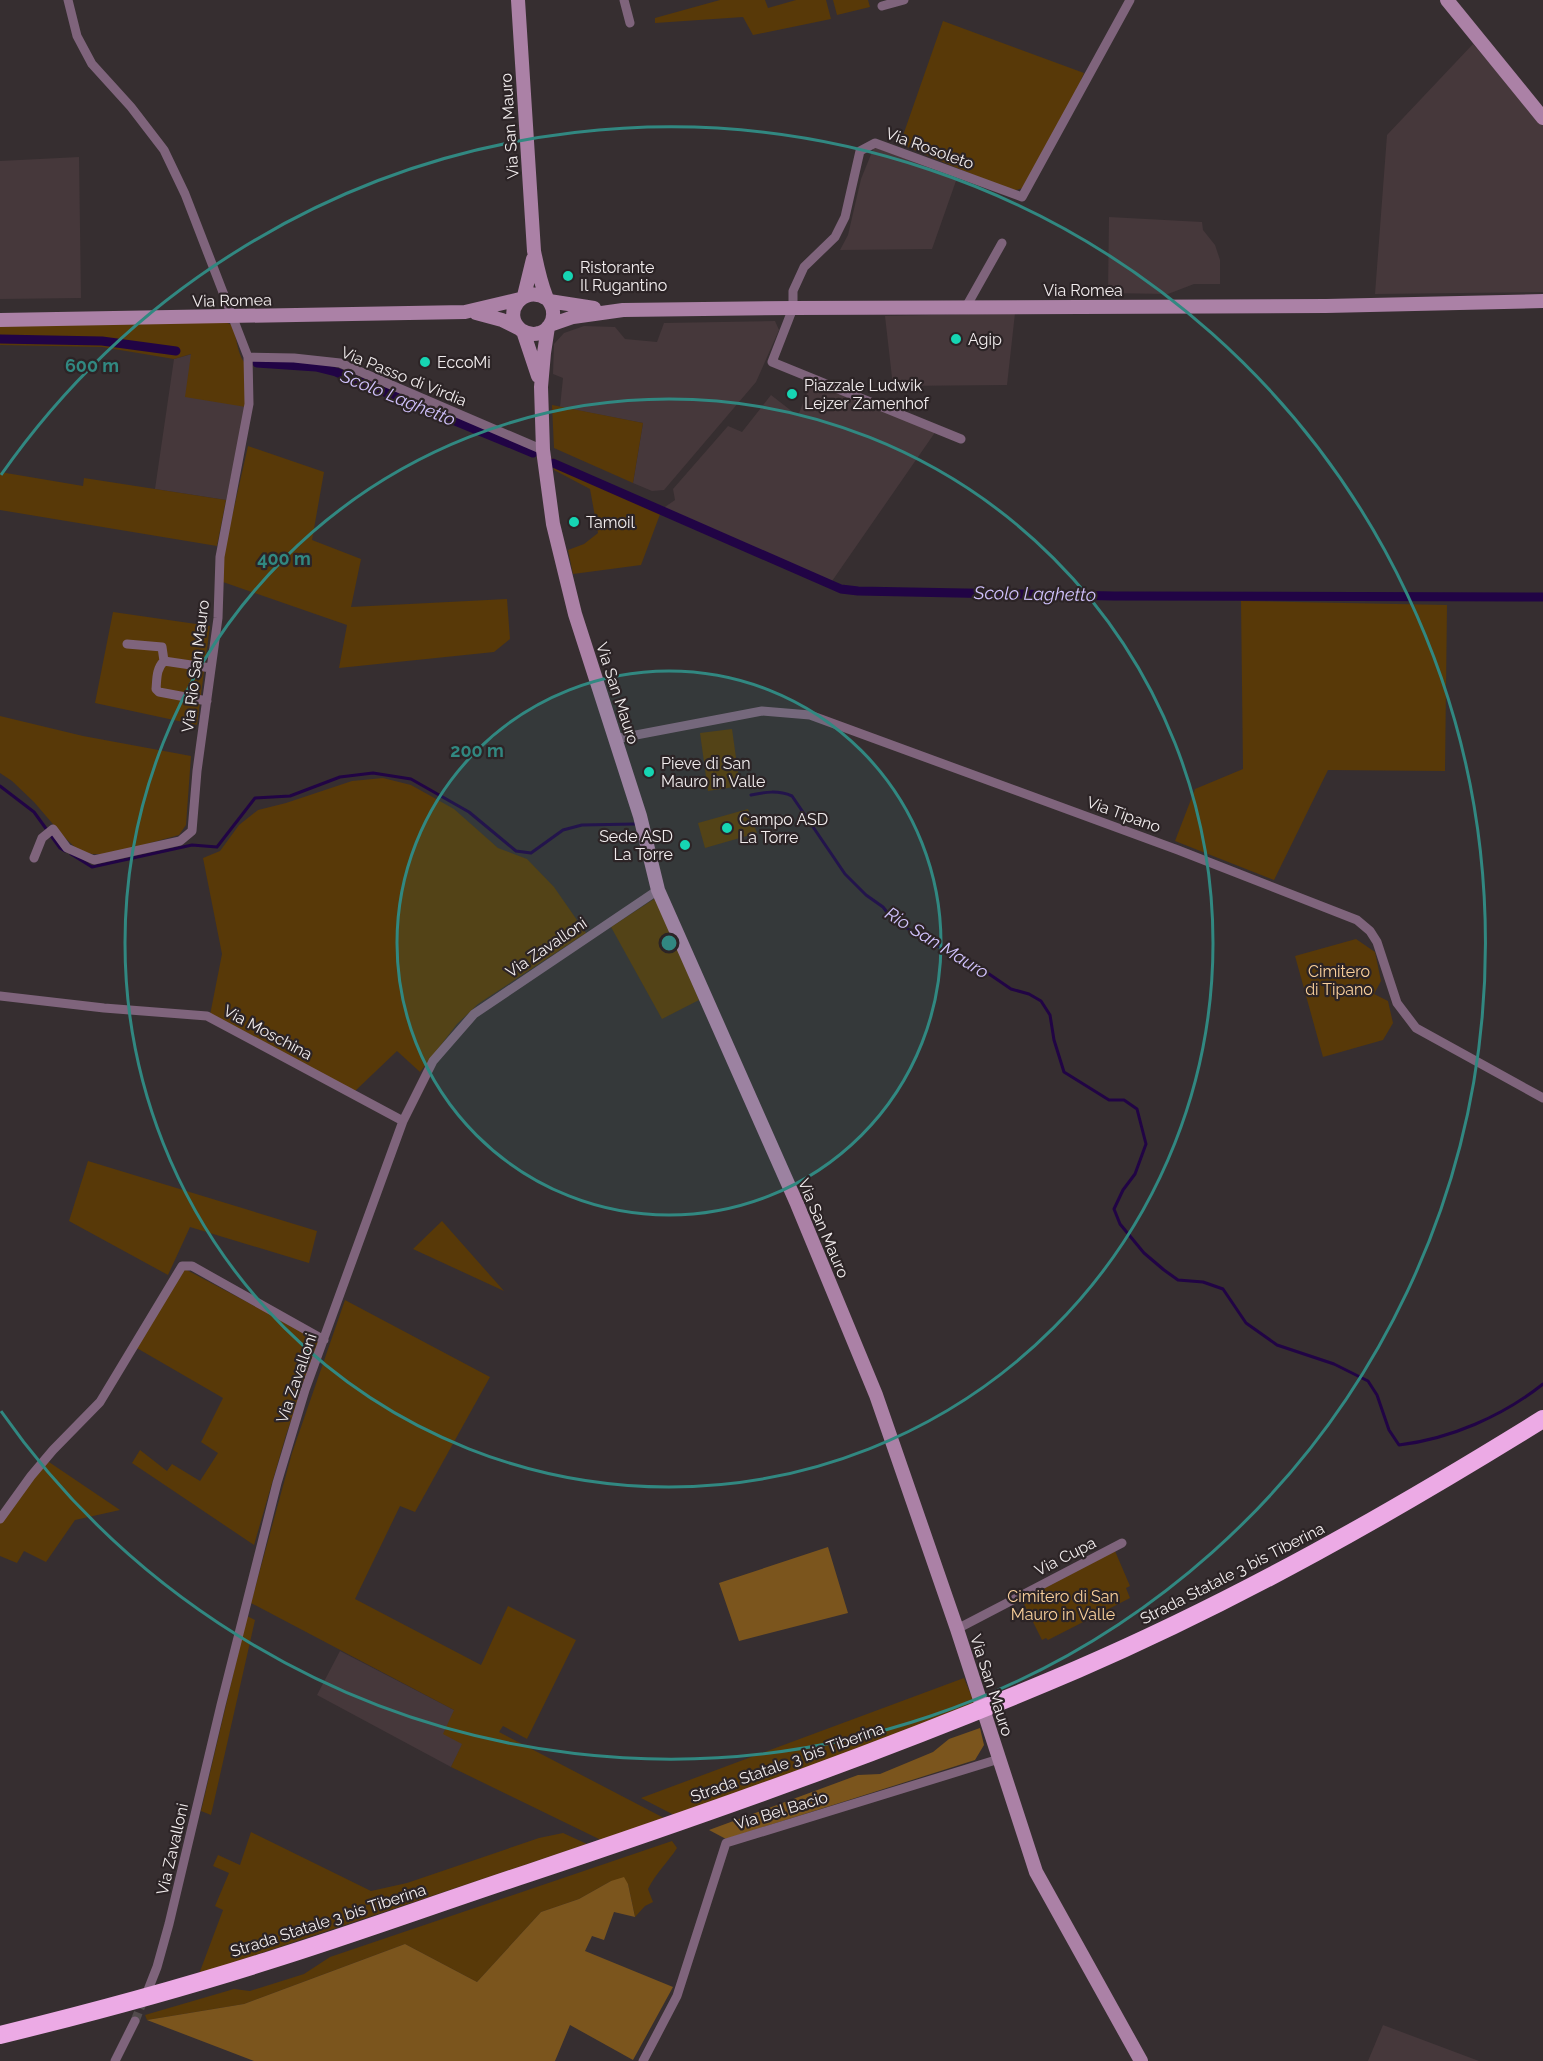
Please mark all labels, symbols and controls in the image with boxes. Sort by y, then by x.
street label: Via San Mauro [496,72,523,180]
street label: Via Rosoleto [883,124,977,173]
place label: Ristorante Il Rugantino [580,258,667,295]
marker: Ristorante Il Rugantino [561,269,575,283]
street label: Via Romea [1043,281,1123,300]
street label: Via Romea [192,290,272,311]
place label: Agip [968,330,1002,349]
marker: Agip [949,332,963,346]
street label: Via Passo di Virdia [338,343,469,410]
place label: EccoMi [437,353,491,372]
text: 600 m [65,355,119,376]
marker: EccoMi [418,355,432,369]
water label: Scolo Laghetto [337,365,459,430]
place label: Piazzale Ludwik Lejzer Zamenhof [804,376,929,413]
marker: Piazzale Ludwik Lejzer Zamenhof [785,387,799,401]
place label: Tamoil [586,513,636,532]
marker: Tamoil [567,515,581,529]
text: 400 m [257,548,311,569]
water label: Scolo Laghetto [973,582,1096,605]
street label: Via Rio San Mauro [178,599,213,733]
street label: Via San Mauro [592,640,643,747]
text: 200 m [450,740,504,761]
place label: Pieve di San Mauro in Valle [661,754,765,791]
marker: Pieve di San Mauro in Valle [642,765,656,779]
street label: Via Tipano [1084,792,1163,837]
place label: Campo ASD La Torre [739,810,828,847]
marker: Campo ASD La Torre [720,821,734,835]
place label: Sede ASD La Torre [599,827,673,864]
marker: Sede ASD La Torre [678,838,692,852]
water label: Rio San Mauro [882,902,993,983]
street label: Via Zavalloni [502,913,590,982]
centre of rings [659,933,679,953]
park label: Cimitero di Tipano [1305,962,1373,999]
street label: Via Moschina [220,1001,315,1064]
street label: Via San Mauro [794,1176,853,1281]
street label: Via Zavalloni [272,1331,321,1426]
street label: Strada Statale 3 bis Tiberina [1137,1519,1328,1628]
street label: Via Cupa [1031,1533,1099,1580]
park label: Cimitero di San Mauro in Valle [1007,1587,1119,1624]
street label: Via San Mauro [966,1632,1017,1739]
street label: Strada Statale 3 bis Tiberina [688,1719,886,1806]
street label: Via Bel Bacio [732,1787,830,1834]
street label: Via Zavalloni [153,1801,192,1897]
street label: Strada Statale 3 bis Tiberina [228,1880,428,1961]

